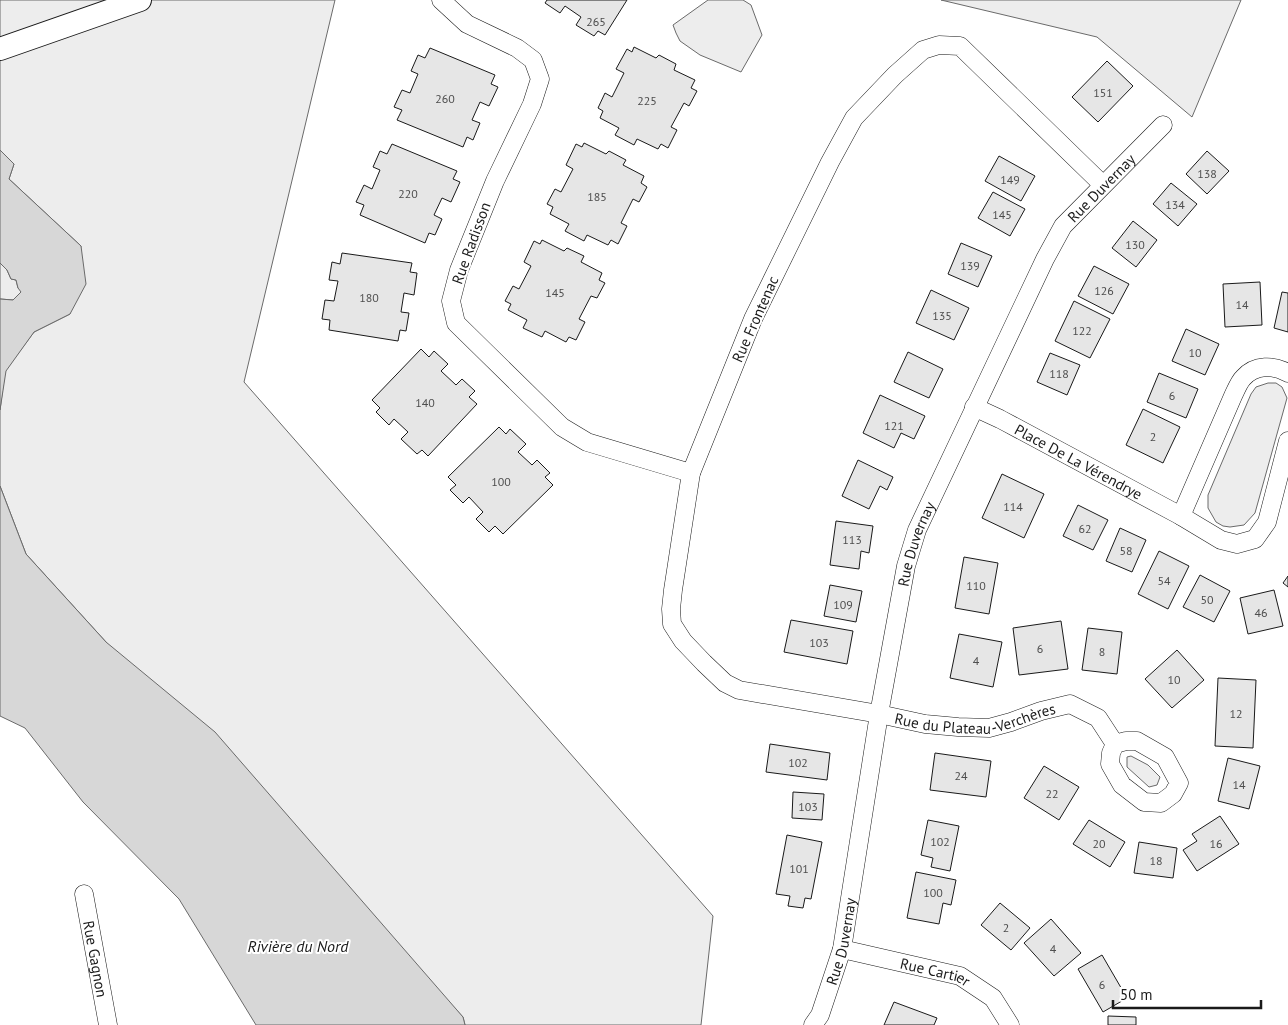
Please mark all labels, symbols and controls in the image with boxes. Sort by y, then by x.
house number: 265 [586,14,606,29]
house number: 151 [1093,85,1113,100]
house number: 260 [435,91,455,106]
house number: 225 [637,93,657,108]
street label: Rue Duvernay [1063,149,1139,226]
house number: 138 [1197,166,1217,181]
house number: 149 [1000,172,1020,187]
house number: 220 [398,186,418,201]
house number: 185 [587,189,607,204]
house number: 134 [1165,197,1185,212]
street label: Rue Radisson [447,199,495,287]
house number: 145 [992,207,1012,222]
house number: 130 [1125,237,1145,252]
house number: 139 [960,258,980,273]
street label: Rue Frontenac [728,273,783,365]
house number: 126 [1094,283,1114,298]
house number: 145 [545,285,565,300]
house number: 180 [359,290,379,305]
house number: 14 [1235,297,1249,312]
house number: 135 [932,308,952,323]
house number: 122 [1072,323,1092,338]
house number: 10 [1188,345,1202,360]
house number: 118 [1049,366,1069,381]
house number: 6 [1169,388,1175,403]
house number: 140 [415,395,435,410]
house number: 121 [884,418,904,433]
street label: Place De La Vérendrye [1012,419,1146,503]
house number: 2 [1150,429,1156,444]
house number: 100 [491,474,511,489]
street label: Rue Duvernay [893,498,939,588]
house number: 114 [1003,499,1023,514]
house number: 62 [1078,521,1092,536]
house number: 113 [842,532,862,547]
house number: 58 [1119,543,1133,558]
house number: 54 [1157,573,1171,588]
house number: 110 [966,578,986,593]
house number: 50 [1200,592,1214,607]
house number: 109 [833,597,853,612]
house number: 46 [1254,605,1268,620]
house number: 103 [809,635,829,650]
house number: 6 [1037,641,1043,656]
house number: 8 [1099,644,1105,659]
house number: 4 [973,653,980,668]
house number: 10 [1167,672,1181,687]
street label: Rue du Plateau-Verchères [893,698,1057,738]
house number: 12 [1229,706,1243,721]
house number: 102 [788,755,808,770]
house number: 24 [954,768,968,783]
house number: 14 [1232,777,1246,792]
house number: 22 [1045,786,1059,801]
house number: 103 [798,799,818,814]
house number: 102 [930,834,950,849]
house number: 20 [1092,836,1106,851]
house number: 16 [1209,836,1223,851]
house number: 18 [1149,853,1163,868]
house number: 101 [789,861,809,876]
house number: 100 [923,885,943,900]
street label: Rue Duvernay [821,896,859,987]
street label: Rue Gagnon [80,919,112,999]
house number: 2 [1003,920,1009,935]
water label: Rivière du Nord [248,936,349,956]
house number: 4 [1050,941,1057,956]
street label: Rue Cartier [899,953,974,990]
house number: 6 [1099,977,1105,992]
scale bar [1113,978,1260,1010]
text: 50 m [1120,985,1153,1004]

